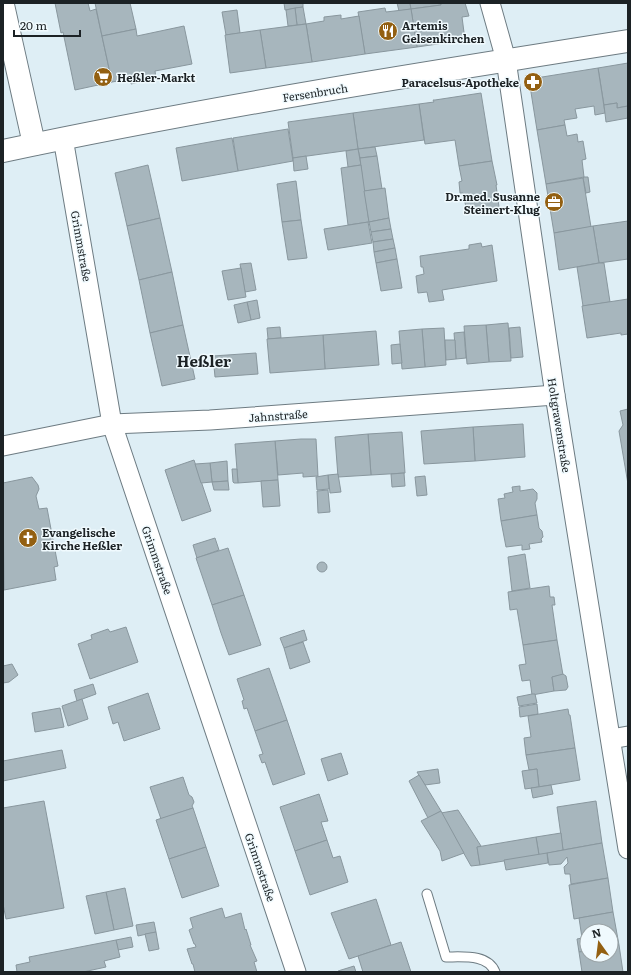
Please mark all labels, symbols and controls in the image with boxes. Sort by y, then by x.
scale bar [14,12,80,38]
text: 20 m [20,16,47,34]
place label: Artemis Gelsenkirchen [402,17,485,46]
restaurant icon: Artemis Gelsenkirchen [377,20,399,42]
supermarket icon: Heßler-Markt [92,66,114,88]
place label: Heßler-Markt [117,69,196,85]
pharmacy icon: Paracelsus-Apotheke [522,71,544,93]
place label: Paracelsus-Apotheke [402,74,519,90]
street label: Fersenbruch [281,79,349,105]
place label: Dr.med. Susanne Steinert-Klug [445,188,540,217]
office icon: Dr.med. Susanne Steinert-Klug [543,191,565,213]
street label: Grimmstraße [68,209,96,283]
district label: Heßler [177,349,231,372]
street label: Holtgrawenstraße [545,376,575,474]
street label: Jahnstraße [248,405,308,425]
place label: Evangelische Kirche Heßler [42,524,122,553]
street label: Grimmstraße [139,524,177,597]
church icon: Evangelische Kirche Heßler [17,527,39,549]
street label: Grimmstraße [242,831,280,904]
north arrow [579,923,619,963]
text: N [590,923,603,941]

